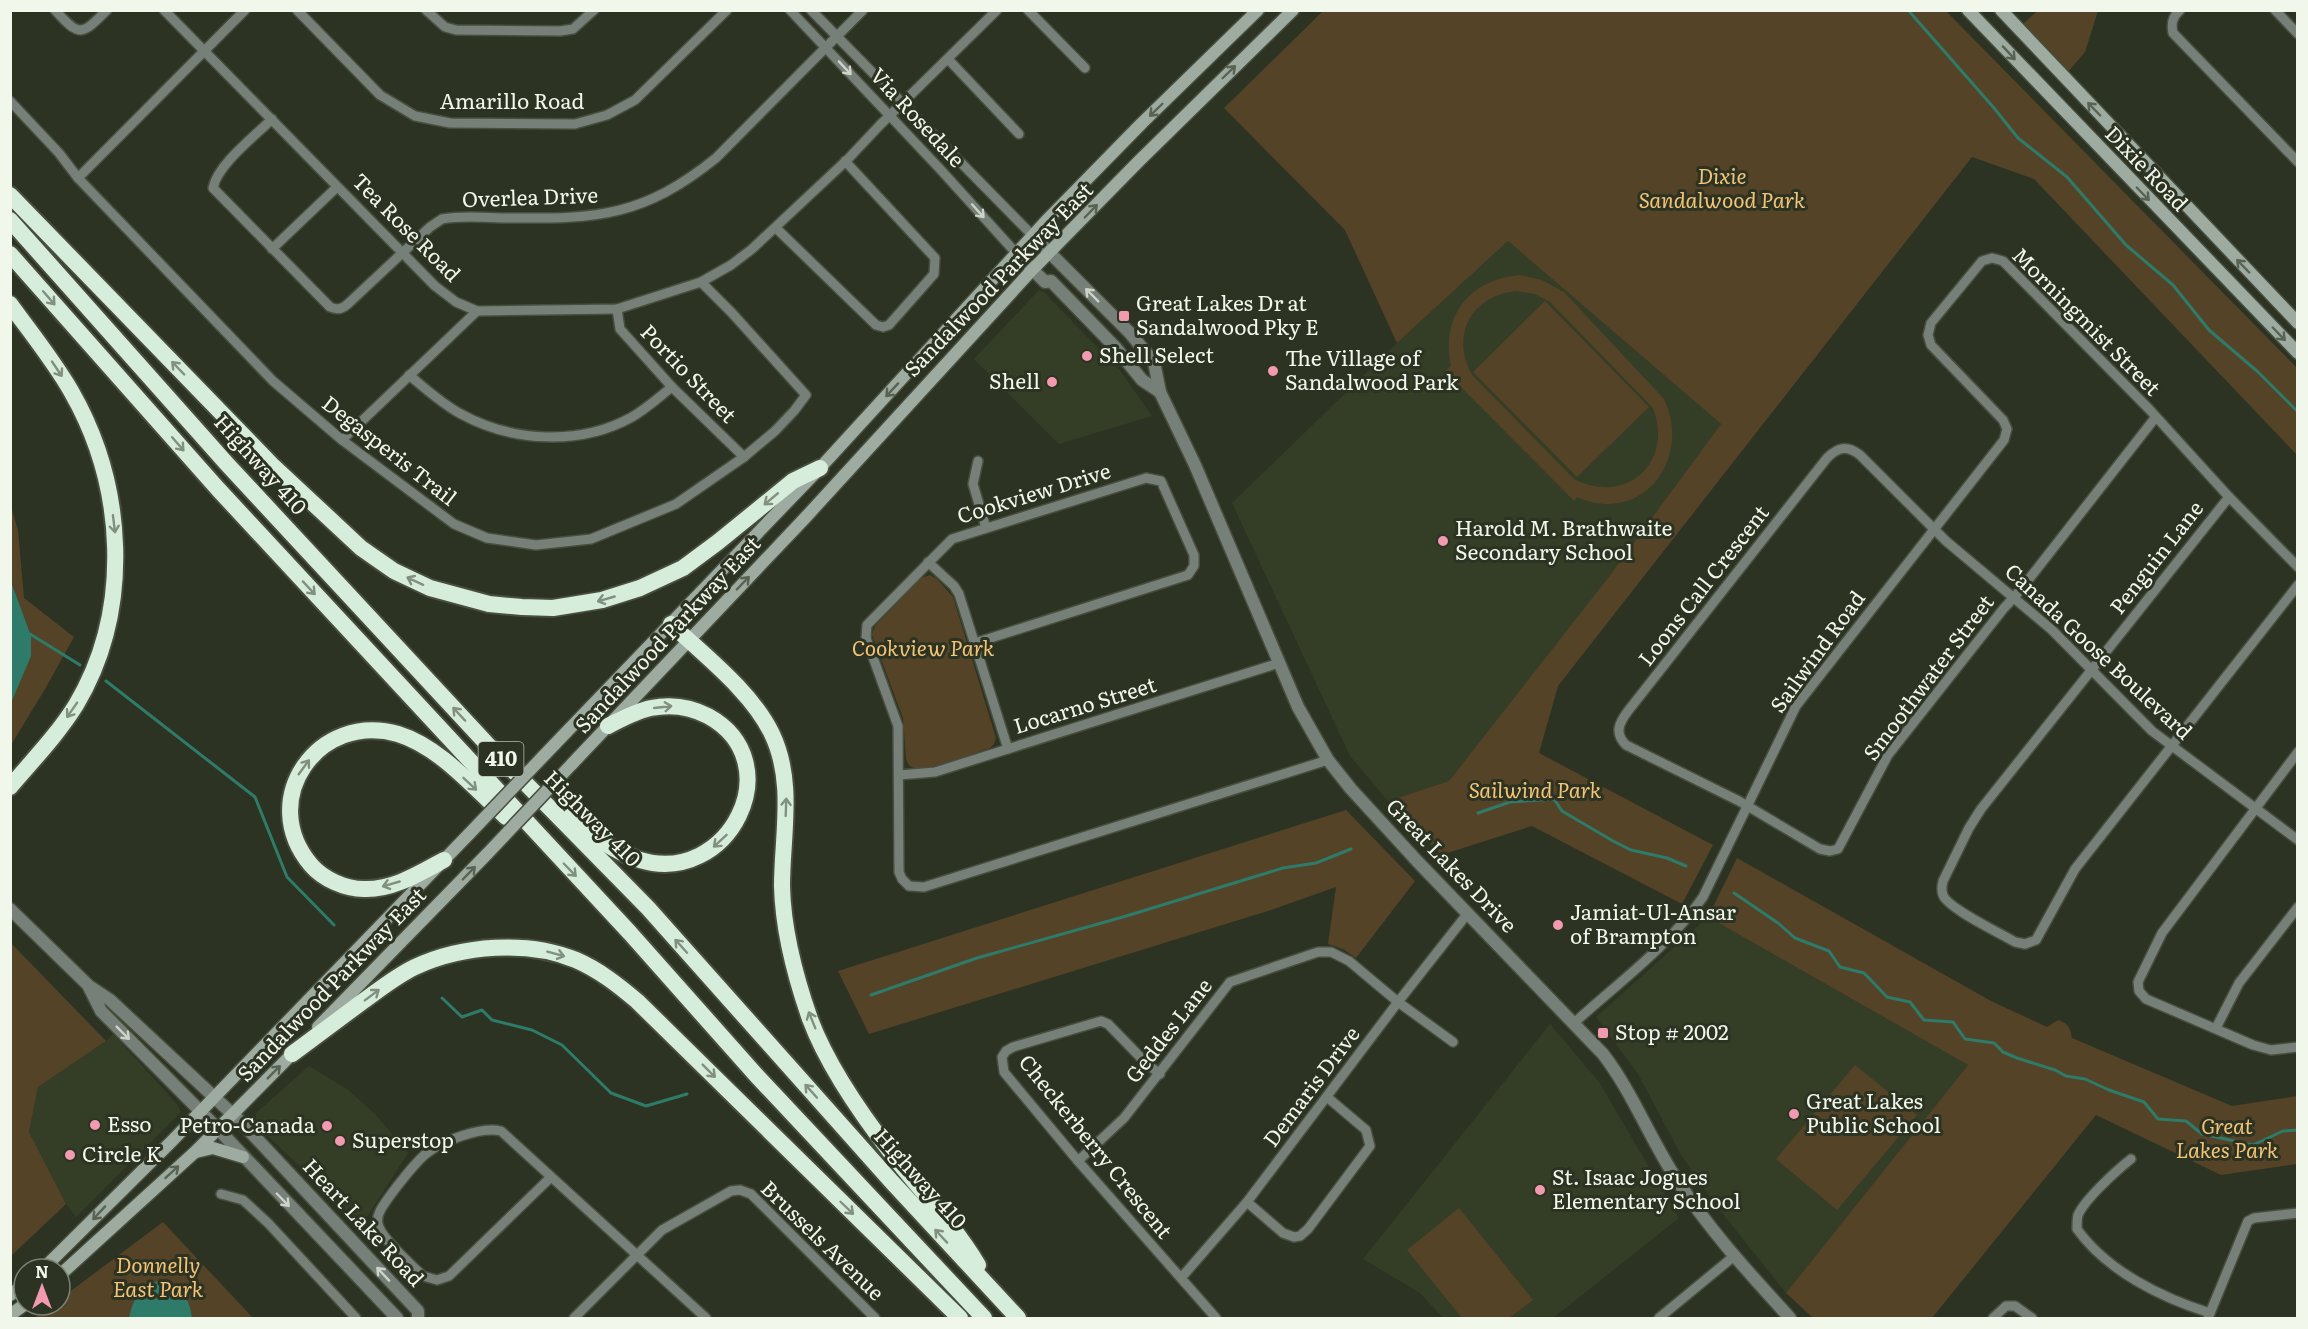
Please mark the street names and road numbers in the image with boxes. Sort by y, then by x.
street label: Via Rosedale [864,59,973,173]
street label: Amarillo Road [440,84,585,115]
street label: Dixie Road [2099,118,2197,217]
street label: Tea Rose Road [346,165,469,288]
street label: Sandalwood Parkway East [896,174,1099,382]
street label: Overlea Drive [461,178,599,213]
street label: Morningmist Street [2007,239,2169,402]
street label: Portio Street [635,316,745,429]
street label: Degasperis Trail [317,386,465,512]
street label: Highway 410 [208,406,315,520]
street label: Cookview Drive [953,453,1114,530]
street label: Penguin Lane [2101,493,2209,620]
street label: Loons Call Crescent [1629,497,1775,671]
street label: Sandalwood Parkway East [566,527,766,739]
street label: Canada Goose Boulevard [1999,555,2200,746]
street label: Sailwind Road [1761,583,1871,718]
street label: Smoothwater Street [1854,587,2000,766]
street label: Locarno Street [1009,667,1160,740]
road number: 410 [478,742,524,776]
street label: Highway 410 [538,762,649,873]
street label: Great Lakes Drive [1380,790,1525,939]
street label: Sandalwood Parkway East [229,879,432,1087]
street label: Geddes Lane [1116,970,1218,1088]
street label: Demaris Drive [1254,1019,1366,1152]
street label: Checkerberry Crescent [1013,1047,1181,1245]
street label: Highway 410 [868,1120,975,1234]
street label: Heart Lake Road [297,1150,433,1292]
street label: Brussels Avenue [755,1172,893,1306]

